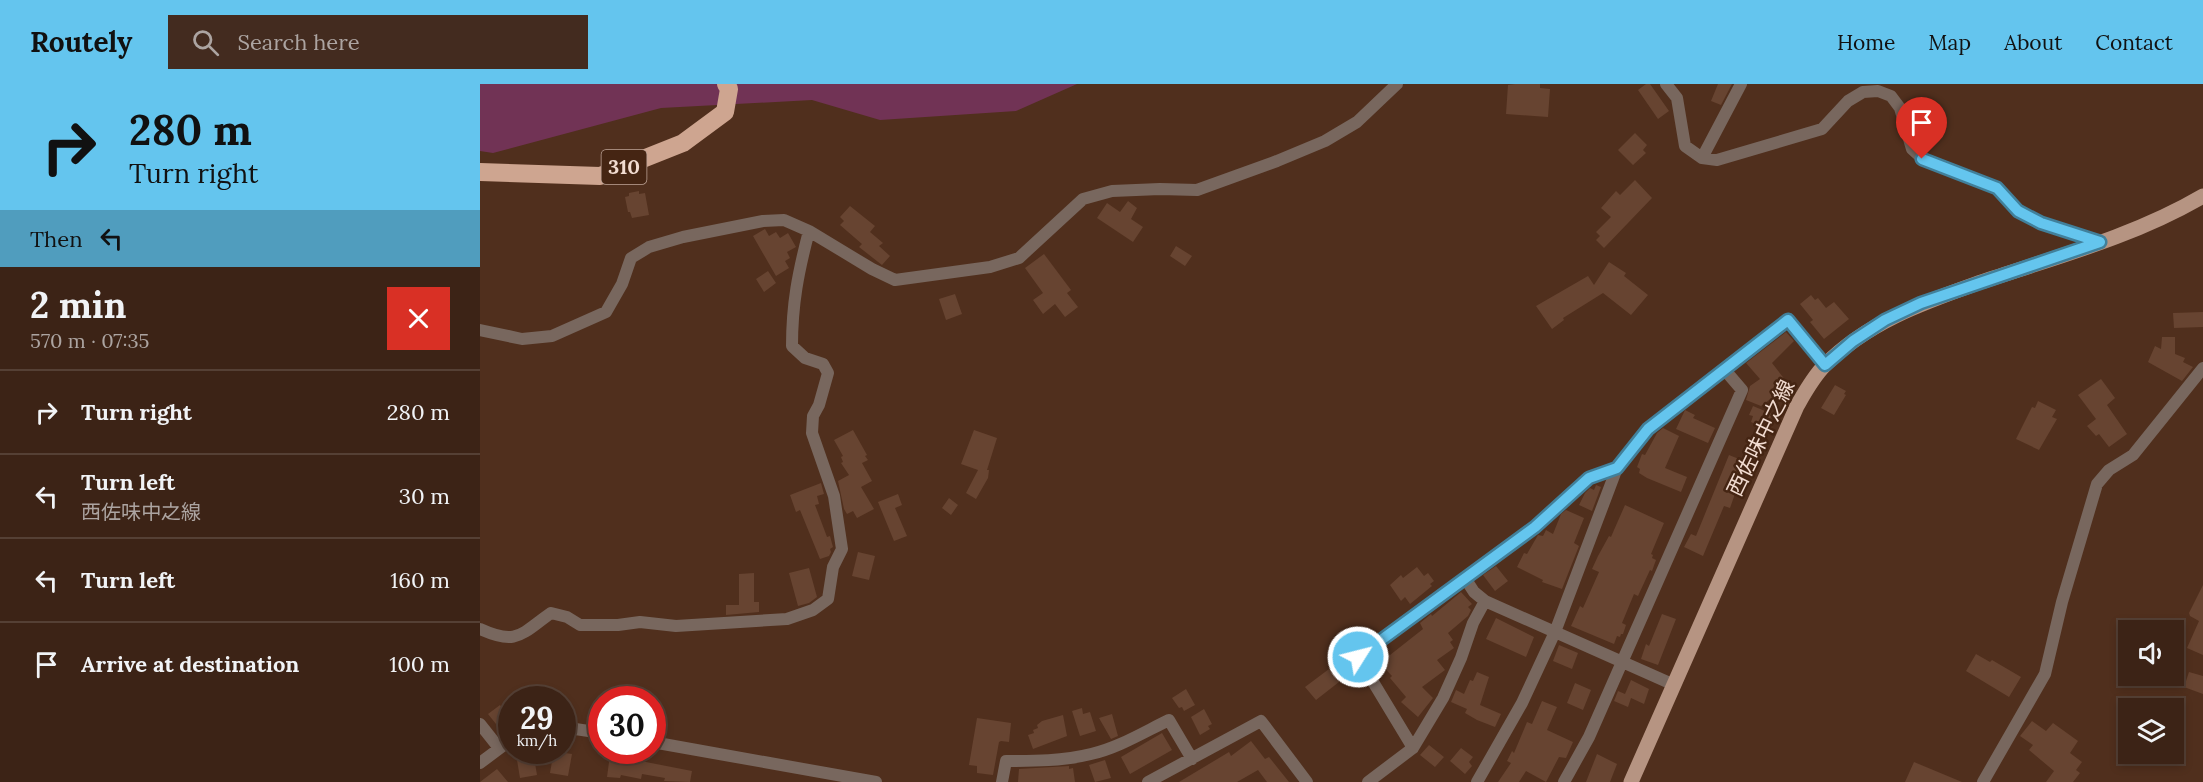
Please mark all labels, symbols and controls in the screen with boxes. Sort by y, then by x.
search box [168,15,588,69]
text: Routely [30,24,132,60]
icon: search [189,26,222,59]
text: Search here [237,28,360,56]
text: Home [1837,29,1895,56]
text: Map [1928,29,1971,56]
text: About [2004,29,2062,56]
text: Contact [2095,29,2173,56]
pin [1896,97,1947,159]
text: 280 m [129,103,252,157]
icon: arrive [1905,106,1938,139]
icon: right [30,108,108,186]
road number: 310 [602,150,646,184]
text: Turn right [129,156,258,190]
icon: left [95,222,128,255]
text: Then [30,225,83,253]
text: 2 min [30,282,127,328]
button: close [387,287,450,350]
text: 570 m · 07:35 [30,328,149,353]
street label: 西佐味中之線 [1721,375,1800,500]
icon: right [30,396,63,429]
text: Turn right [81,398,192,426]
text: 280 m [387,398,450,426]
text: Turn left [81,468,175,496]
icon: left [30,480,63,513]
text: 30 m [399,482,450,510]
text: 西佐味中之線 [81,499,201,524]
icon: left [30,564,63,597]
text: Turn left [81,566,175,594]
text: 160 m [390,566,450,594]
map controls [2118,620,2184,764]
button: sound [2118,620,2184,686]
position arrow [1326,625,1390,689]
icon: arrive [30,648,63,681]
text: Arrive at destination [81,650,299,678]
text: 100 m [389,650,450,678]
speed limit sign: 30 [588,686,666,764]
button: layers [2118,698,2184,764]
text: 29 [520,699,554,737]
text: km/h [517,731,557,750]

